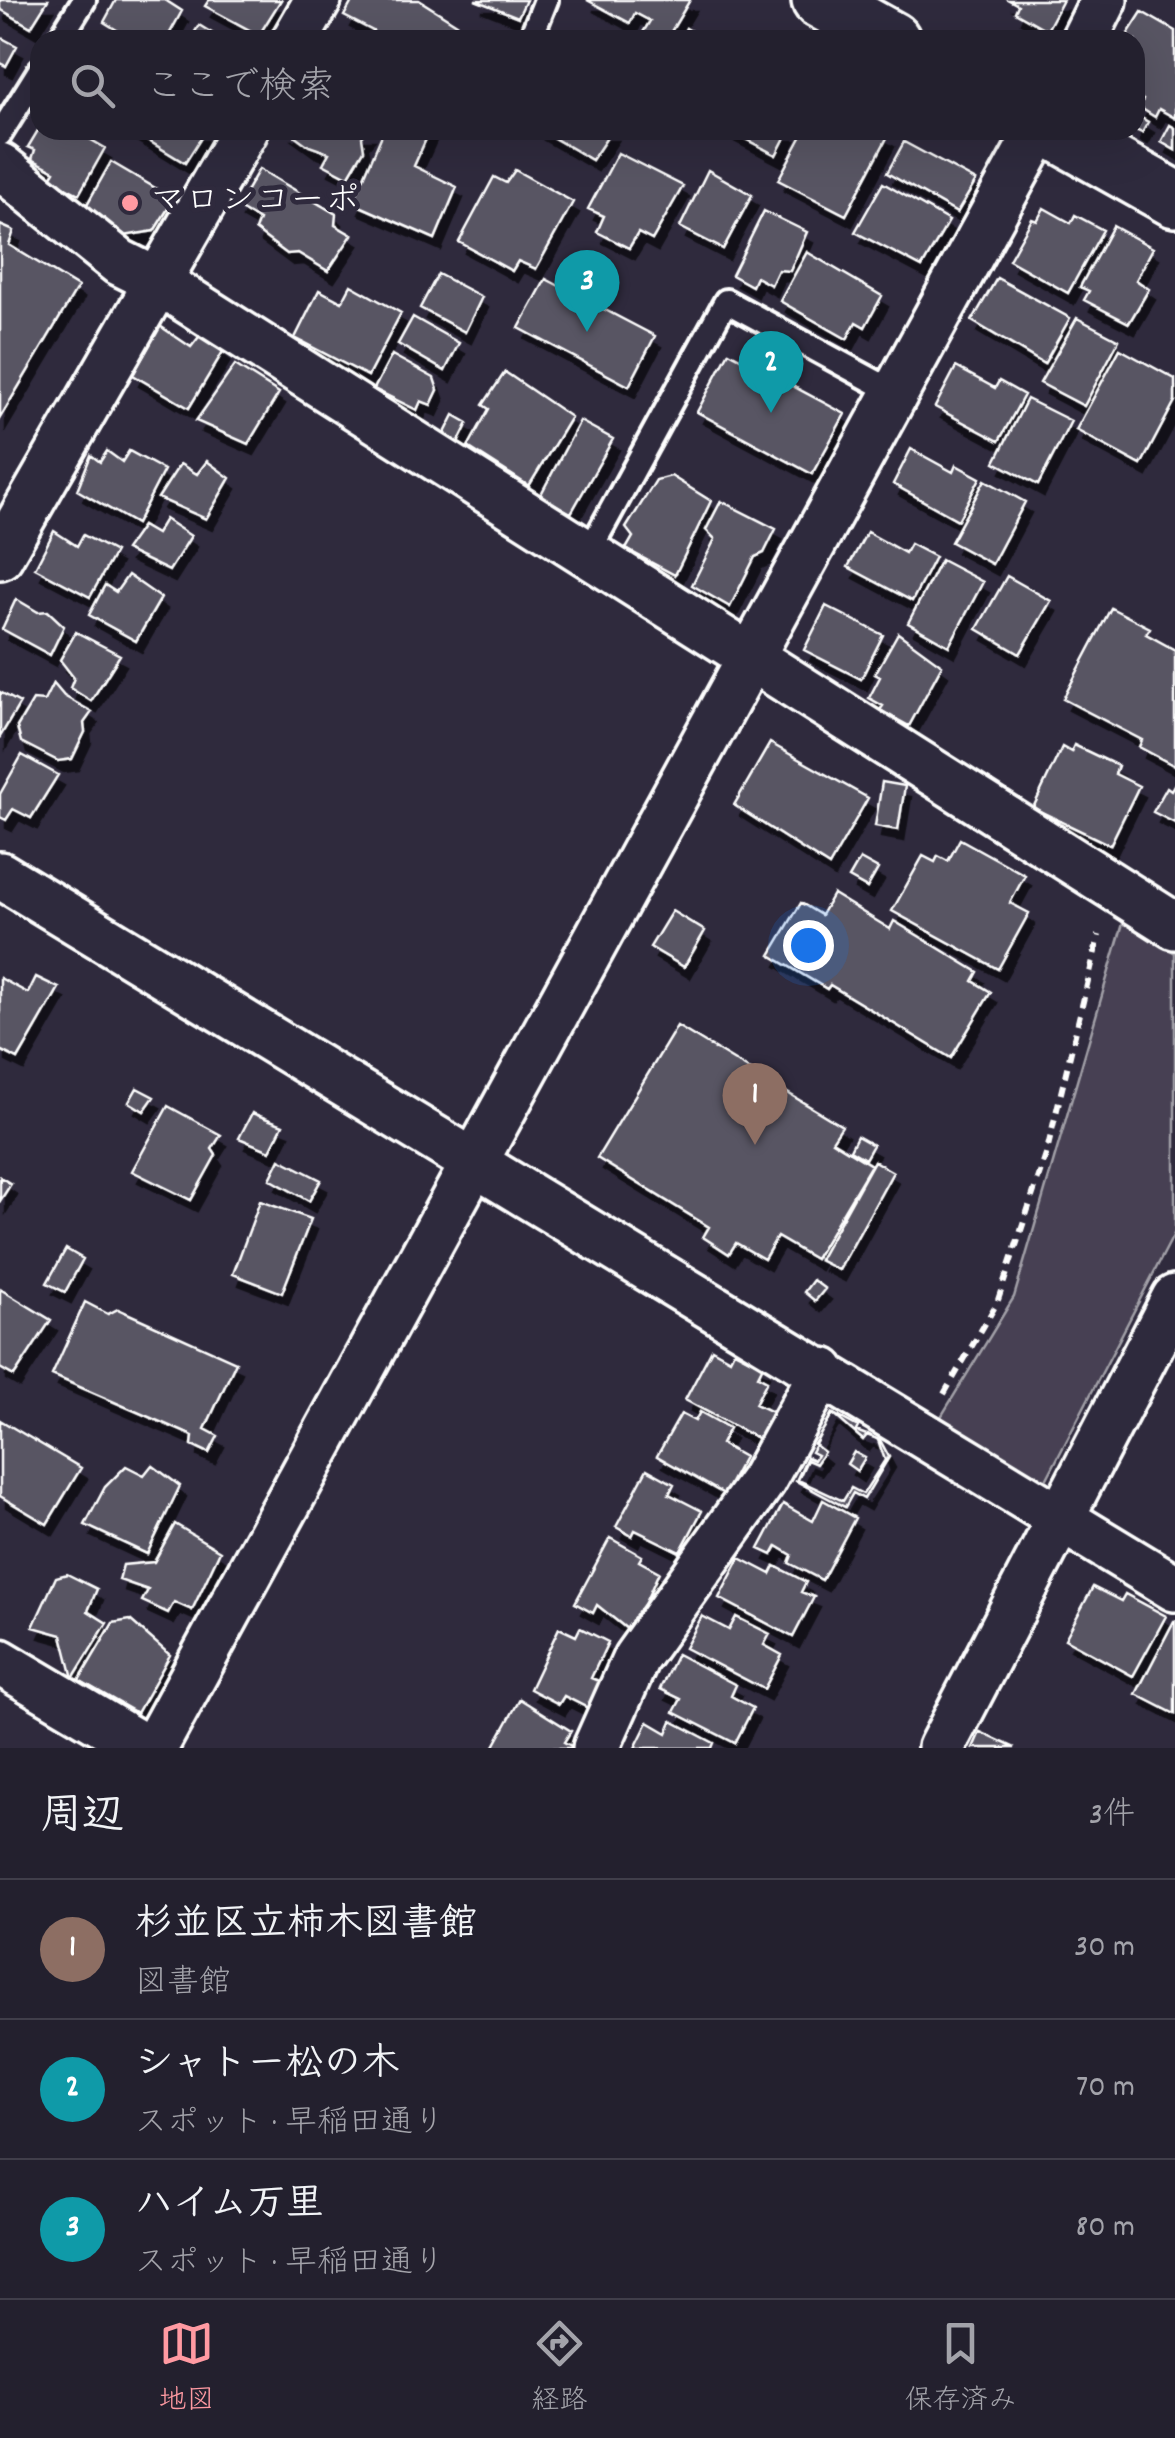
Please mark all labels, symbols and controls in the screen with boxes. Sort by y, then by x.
search box [30,30,1145,140]
icon: search [65,58,120,113]
text: ここで検索 [145,62,335,117]
place label: マロンコーポ [150,178,360,228]
marker: マロンコーポ [119,192,141,214]
pin: 3 [554,250,620,332]
pin: 2 [738,330,804,413]
your location [783,920,834,971]
pin: 1 [722,1062,788,1145]
text: 周辺 [40,1789,124,1849]
text: 3件 [1089,1794,1135,1840]
text: 杉並区立柿木図書館 [135,1899,477,1954]
text: 1 [69,1926,76,1972]
text: 30 m [1074,1926,1135,1972]
text: 図書館 [135,1962,231,2008]
text: シャトー松の木 [135,2039,399,2094]
text: 2 [66,2066,79,2112]
text: 70 m [1076,2066,1135,2112]
text: スポット · 早稲田通り [135,2102,445,2148]
text: ハイム万里 [135,2179,323,2234]
text: 3 [65,2206,80,2252]
text: 80 m [1075,2206,1135,2252]
text: スポット · 早稲田通り [135,2242,445,2288]
tab: 地図 [158,2316,215,2423]
tab: 経路 [531,2316,588,2423]
tab: 保存済み [904,2316,1017,2423]

